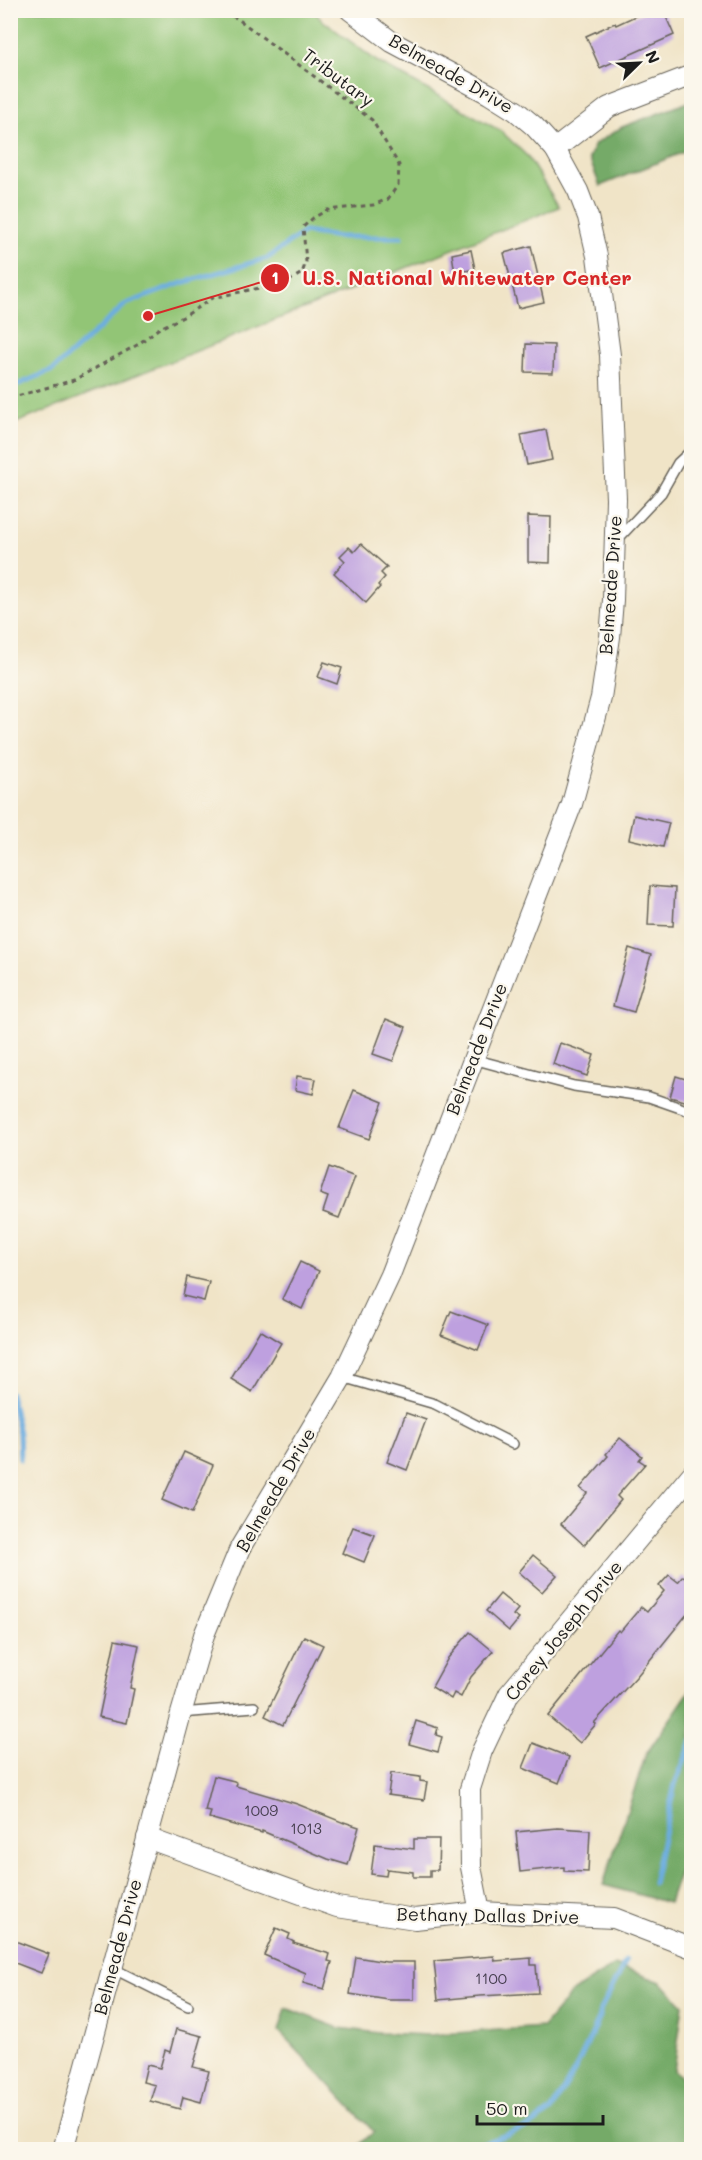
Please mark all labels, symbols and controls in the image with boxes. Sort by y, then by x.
street label: Belmeade Drive [385,28,518,118]
north arrow [609,33,669,93]
street label: Tributary [298,43,379,112]
text: N [641,47,665,67]
callout: U.S. National Whitewater Center [260,259,644,297]
text: U.S. National Whitewater Center [302,264,632,290]
text: 1 [271,265,279,289]
street label: Belmeade Drive [593,515,627,655]
street label: Belmeade Drive [440,979,512,1118]
street label: Belmeade Drive [230,1423,320,1556]
street label: Corey Joseph Drive [499,1555,627,1705]
house number: 1009 [244,1800,278,1820]
house number: 1013 [290,1818,322,1838]
street label: Belmeade Drive [87,1876,147,2017]
street label: Bethany Dallas Drive [396,1901,580,1929]
house number: 1100 [475,1968,507,1988]
scale bar [477,2088,603,2126]
text: 50 m [486,2096,528,2120]

